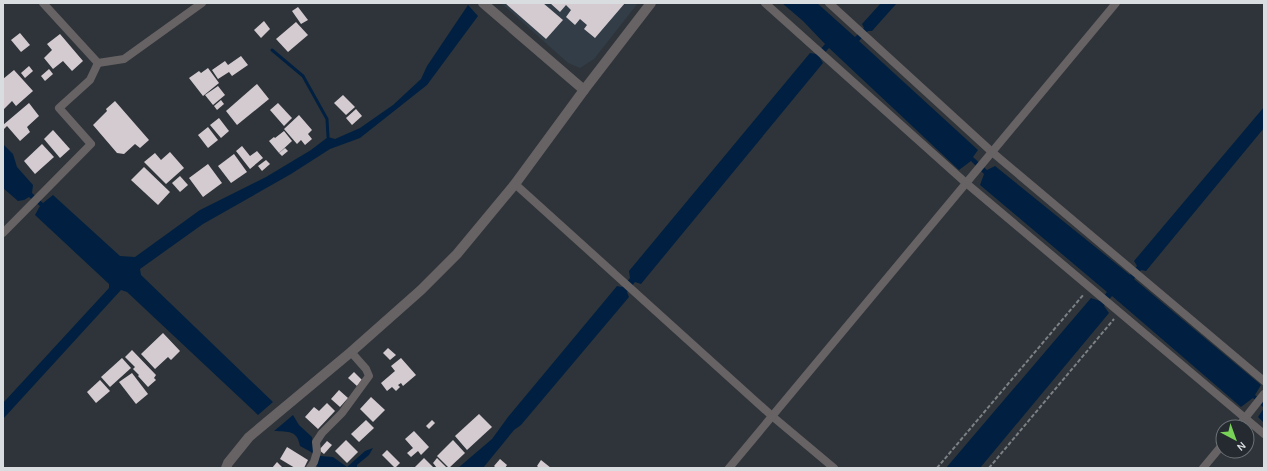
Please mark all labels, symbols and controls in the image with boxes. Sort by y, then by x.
north arrow [1215,419,1255,459]
text: N [1234,439,1248,454]

